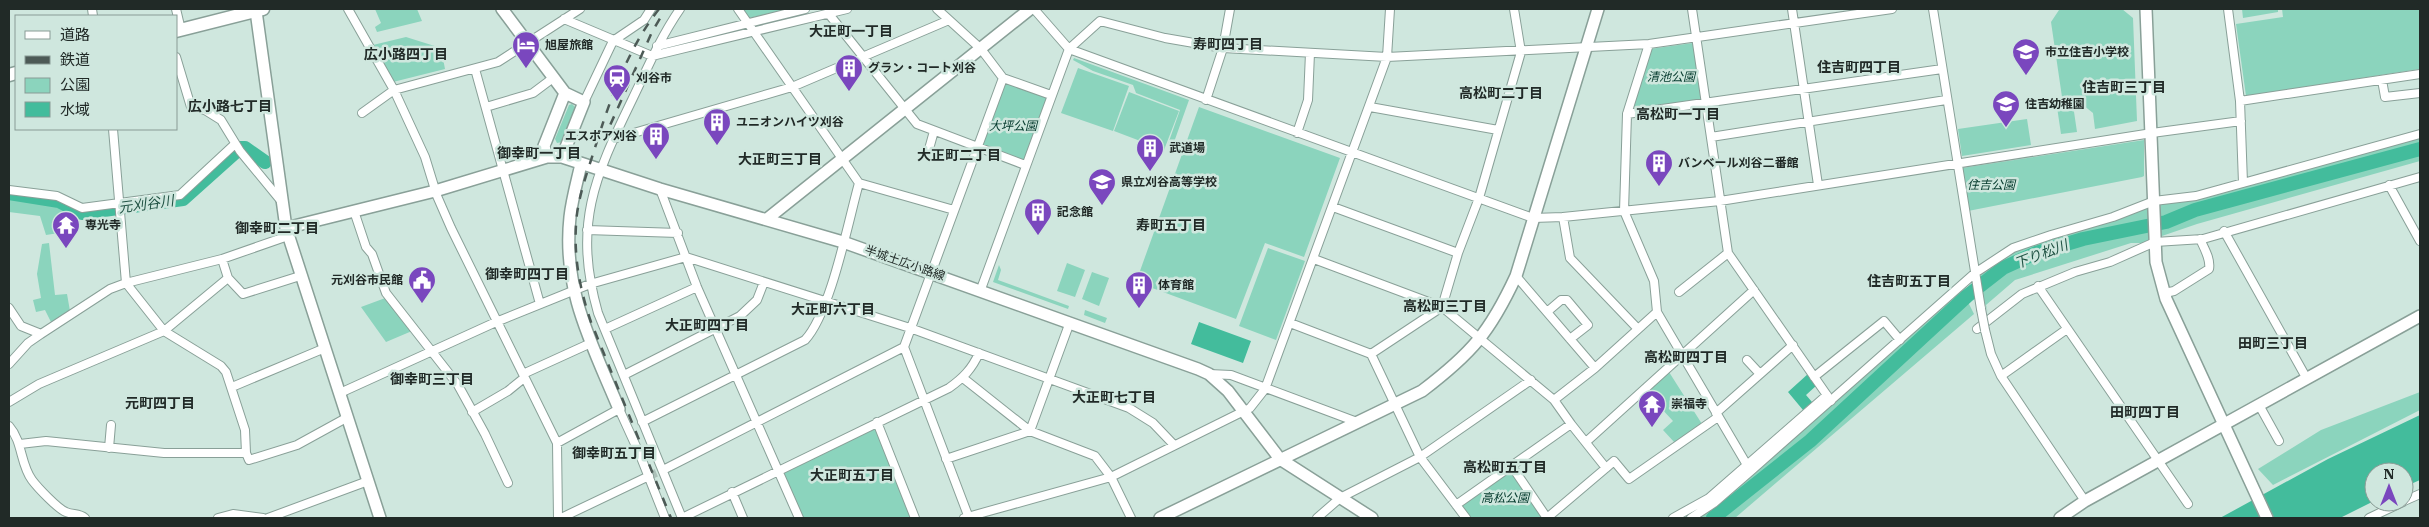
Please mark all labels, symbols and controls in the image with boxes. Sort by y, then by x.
legend [15,15,178,130]
district label: 大正町一丁目 [809,22,893,40]
text: 道路 [60,25,90,44]
hotel icon: 旭屋旅館 [511,30,541,69]
district label: 寿町四丁目 [1193,35,1263,53]
place label: 旭屋旅館 [545,37,593,52]
school or university icon: 市立住吉小学校 [2011,37,2041,76]
place label: 市立住吉小学校 [2045,44,2129,59]
district label: 広小路四丁目 [364,45,448,63]
text: 鉄道 [60,50,90,69]
building icon: グラン・コート刈谷 [834,53,864,92]
district label: 住吉町四丁目 [1817,58,1901,76]
place label: グラン・コート刈谷 [868,60,976,75]
station icon: 刈谷市 [602,63,632,102]
park label: 清池公園 [1647,69,1697,84]
place label: 刈谷市 [636,70,672,85]
text: 公園 [60,75,90,94]
district label: 住吉町三丁目 [2082,78,2166,96]
district label: 高松町二丁目 [1459,84,1543,102]
school or university icon: 住吉幼稚園 [1991,89,2021,128]
place label: 住吉幼稚園 [2025,96,2085,111]
district label: 広小路七丁目 [188,97,272,115]
text: 水域 [60,100,90,119]
district label: 高松町一丁目 [1636,105,1720,123]
building icon: ユニオンハイツ刈谷 [702,107,732,146]
place label: ユニオンハイツ刈谷 [736,114,844,129]
park label: 大坪公園 [989,118,1039,133]
building icon: エスポア刈谷 [641,121,671,160]
place label: エスポア刈谷 [565,128,637,143]
building icon: 武道場 [1135,133,1165,172]
place label: 武道場 [1169,140,1205,155]
district label: 御幸町一丁目 [497,144,581,162]
district label: 大正町二丁目 [917,146,1001,164]
building icon: バンベール刈谷二番館 [1644,148,1674,187]
district label: 大正町三丁目 [738,150,822,168]
place label: バンベール刈谷二番館 [1678,155,1799,170]
school or university icon: 県立刈谷高等学校 [1087,167,1117,206]
place label: 県立刈谷高等学校 [1121,174,1217,189]
park label: 住吉公園 [1967,177,2017,192]
water label: 元刈谷川 [117,191,177,217]
building icon: 記念館 [1023,197,1053,236]
place label: 記念館 [1057,204,1093,219]
temple icon: 専光寺 [51,210,81,249]
district label: 寿町五丁目 [1136,216,1206,234]
place label: 専光寺 [85,217,121,232]
district label: 御幸町二丁目 [235,219,319,237]
water label: 下り松川 [2012,235,2072,272]
street label: 半城土広小路線 [863,242,947,283]
public building icon: 元刈谷市民館 [407,265,437,304]
district label: 御幸町四丁目 [485,265,569,283]
building icon: 体育館 [1124,270,1154,309]
place label: 元刈谷市民館 [331,272,403,287]
district label: 住吉町五丁目 [1867,272,1951,290]
place label: 体育館 [1158,277,1194,292]
district label: 高松町三丁目 [1403,297,1487,315]
district label: 大正町六丁目 [791,300,875,318]
district label: 大正町四丁目 [665,316,749,334]
district label: 田町三丁目 [2238,334,2308,352]
district label: 高松町四丁目 [1644,348,1728,366]
district label: 御幸町三丁目 [390,370,474,388]
district label: 大正町七丁目 [1072,388,1156,406]
temple icon: 崇福寺 [1637,389,1667,428]
district label: 元町四丁目 [125,394,195,412]
place label: 崇福寺 [1671,396,1707,411]
district label: 田町四丁目 [2110,403,2180,421]
district label: 御幸町五丁目 [572,444,656,462]
district label: 高松町五丁目 [1463,458,1547,476]
north arrow [2364,462,2414,512]
text: N [2383,465,2395,483]
district label: 大正町五丁目 [810,466,894,484]
park label: 高松公園 [1481,490,1531,505]

